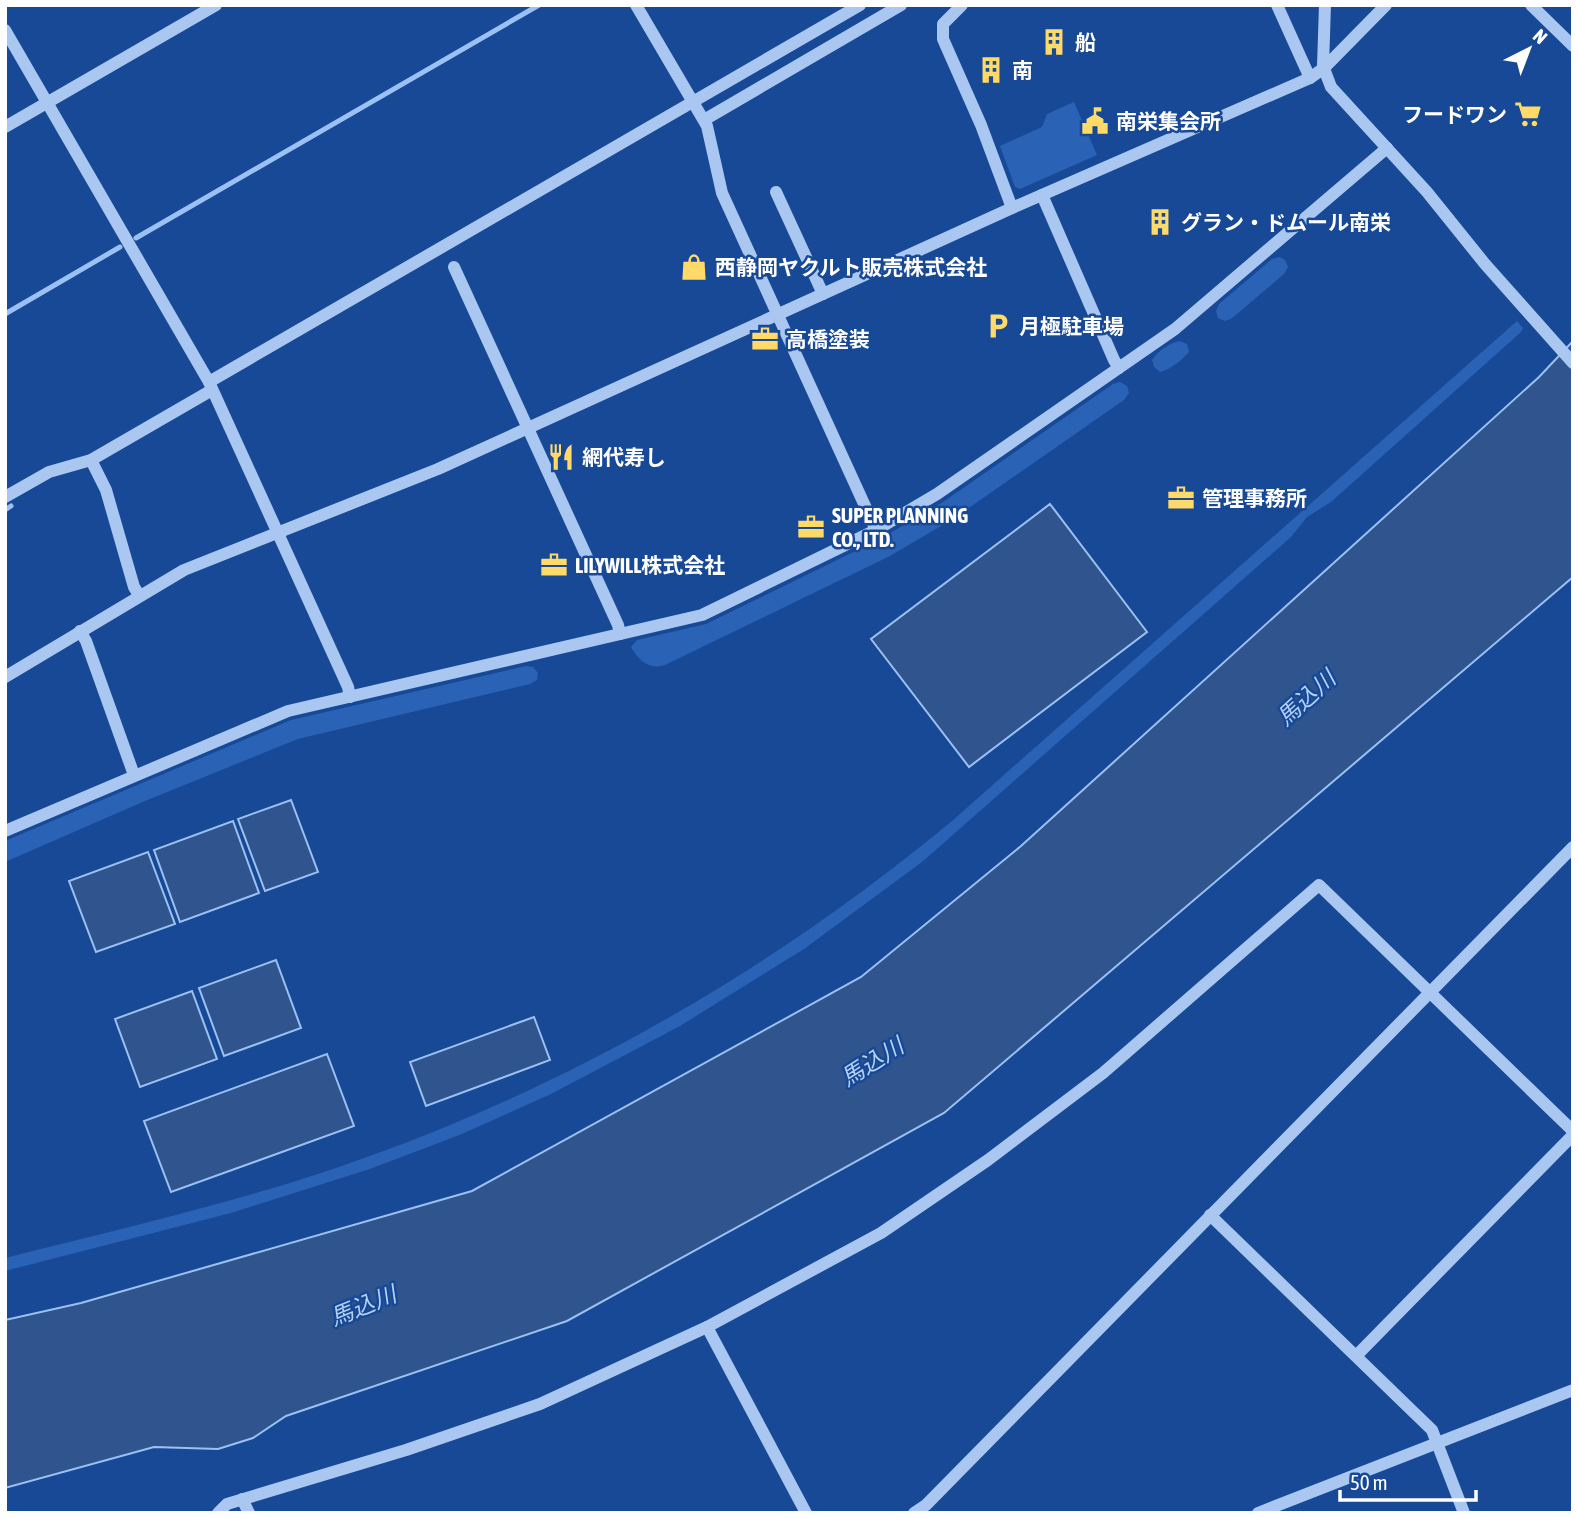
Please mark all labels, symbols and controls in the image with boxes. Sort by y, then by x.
north arrow [1494,14,1564,84]
text: N [1529,24,1552,48]
building icon: 船 [1039,27,1069,57]
place label: 船 [1075,30,1096,54]
building icon: 南 [976,55,1006,85]
place label: 南 [1012,58,1033,82]
supermarket icon: フードワン [1513,99,1543,129]
place label: フードワン [1402,102,1507,126]
public building icon: 南栄集会所 [1080,106,1110,136]
place label: 南栄集会所 [1116,109,1221,133]
building icon: グラン・ドムール南栄 [1145,207,1175,237]
place label: グラン・ドムール南栄 [1181,210,1391,234]
shop icon: 西静岡ヤクルト販売株式会社 [679,252,709,282]
place label: 西静岡ヤクルト販売株式会社 [715,255,987,279]
parking icon: 月極駐車場 [983,311,1013,341]
place label: 月極駐車場 [1019,314,1124,338]
office icon: 高橋塗装 [750,324,780,354]
place label: 高橋塗装 [786,327,870,351]
restaurant icon: 網代寿し [546,442,576,472]
place label: 網代寿し [582,445,666,469]
office icon: 管理事務所 [1166,483,1196,513]
place label: 管理事務所 [1202,486,1307,510]
place label: SUPER PLANNING CO., LTD. [832,503,968,551]
office icon: SUPER PLANNING CO., LTD. [796,512,826,542]
office icon: LILYWILL株式会社 [539,550,569,580]
place label: LILYWILL株式会社 [575,553,725,577]
water label: 馬込川 [1272,663,1343,731]
water label: 馬込川 [836,1031,911,1091]
water label: 馬込川 [326,1280,403,1331]
scale bar [1340,1458,1476,1502]
text: 50 m [1350,1470,1388,1494]

